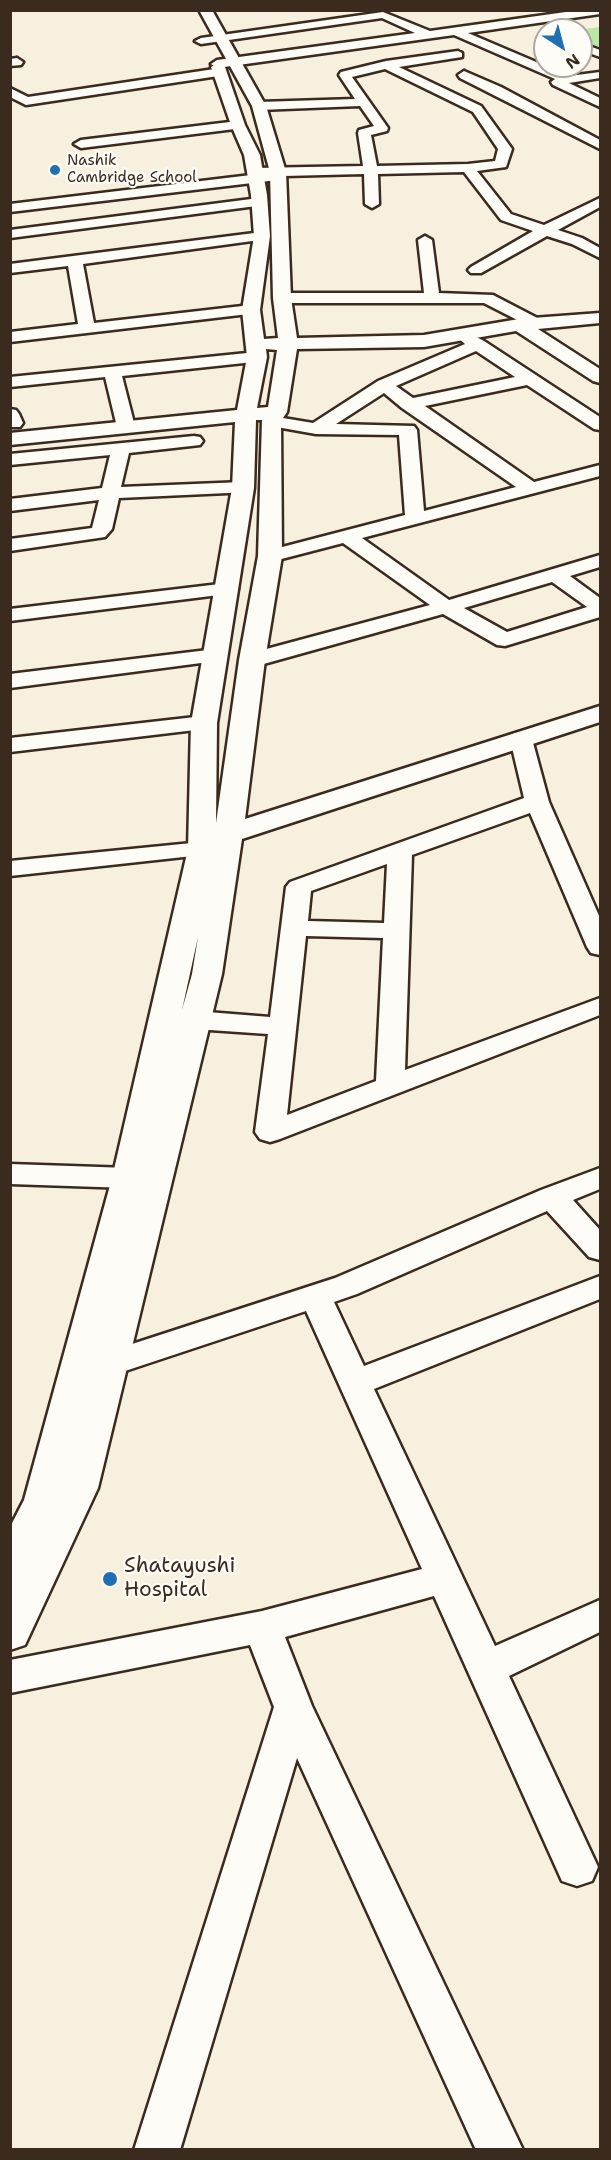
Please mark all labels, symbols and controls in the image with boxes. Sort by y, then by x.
north arrow [533,18,593,78]
text: N [561,49,584,74]
place label: Nashik Cambridge School [67,152,197,187]
marker: Nashik Cambridge School [48,163,62,177]
place label: Shatayushi Hospital [124,1554,235,1604]
marker: Shatayushi Hospital [101,1570,119,1588]

